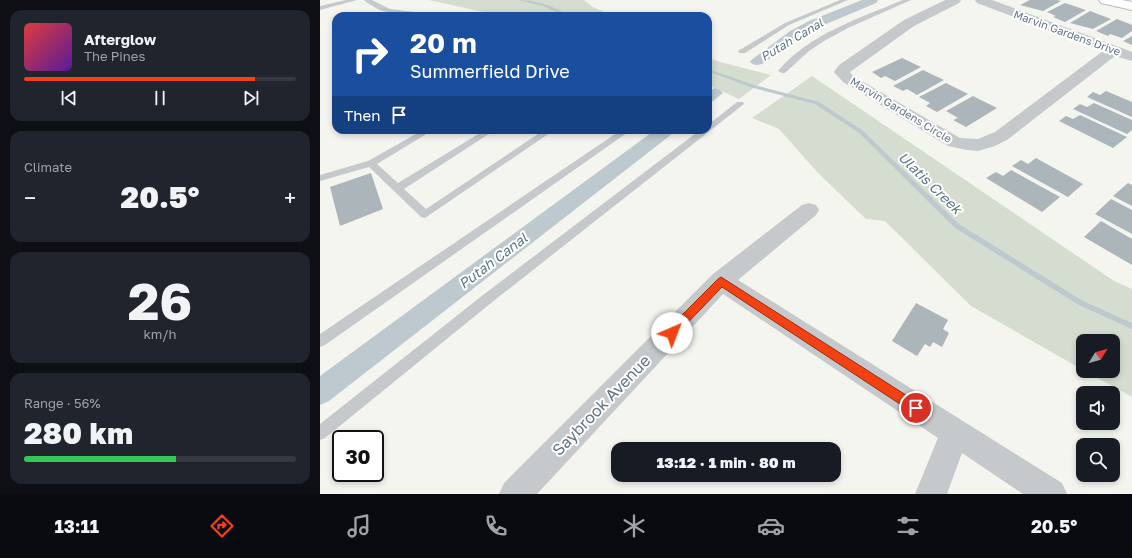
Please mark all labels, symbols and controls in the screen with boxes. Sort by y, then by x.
street label: Marvin Gardens Drive [1012,7,1122,58]
water label: Putah Canal [758,15,827,64]
text: 20 m [410,26,477,59]
icon: right [344,28,396,80]
text: Afterglow [84,30,156,48]
text: The Pines [84,48,145,64]
text: Summerfield Drive [410,60,570,82]
street label: Marvin Gardens Circle [848,74,954,145]
icon: previous [58,87,80,109]
icon: pause [149,87,171,109]
icon: next [240,87,262,109]
icon: arrive [388,104,410,126]
text: Then [344,106,380,124]
water label: Ulatis Creek [895,148,967,219]
text: Climate [24,159,72,175]
text: 20.5° [121,179,199,215]
text: − [24,184,36,211]
text: + [284,184,296,211]
water label: Putah Canal [455,229,531,292]
text: 26 [128,269,192,331]
position arrow [651,312,693,354]
text: km/h [143,326,177,342]
north arrow [1076,334,1120,378]
map controls [1076,334,1120,482]
street label: Saybrook Avenue [548,350,654,460]
button: sound [1076,386,1120,430]
pin [899,391,933,425]
text: Range · 56% [24,395,100,411]
icon: arrive [905,397,927,419]
text: 280 km [24,415,133,451]
speed limit sign: 30 [332,430,384,482]
button: search [1076,438,1120,482]
text: 13:12 · 1 min · 80 m [656,453,796,471]
icon: directions [208,512,236,540]
icon: music [345,512,373,540]
icon: phone [482,512,510,540]
icon: climate [620,512,648,540]
icon: car [757,512,785,540]
icon: filters [894,512,922,540]
text: 13:11 [55,515,99,537]
text: 20.5° [1031,515,1077,537]

